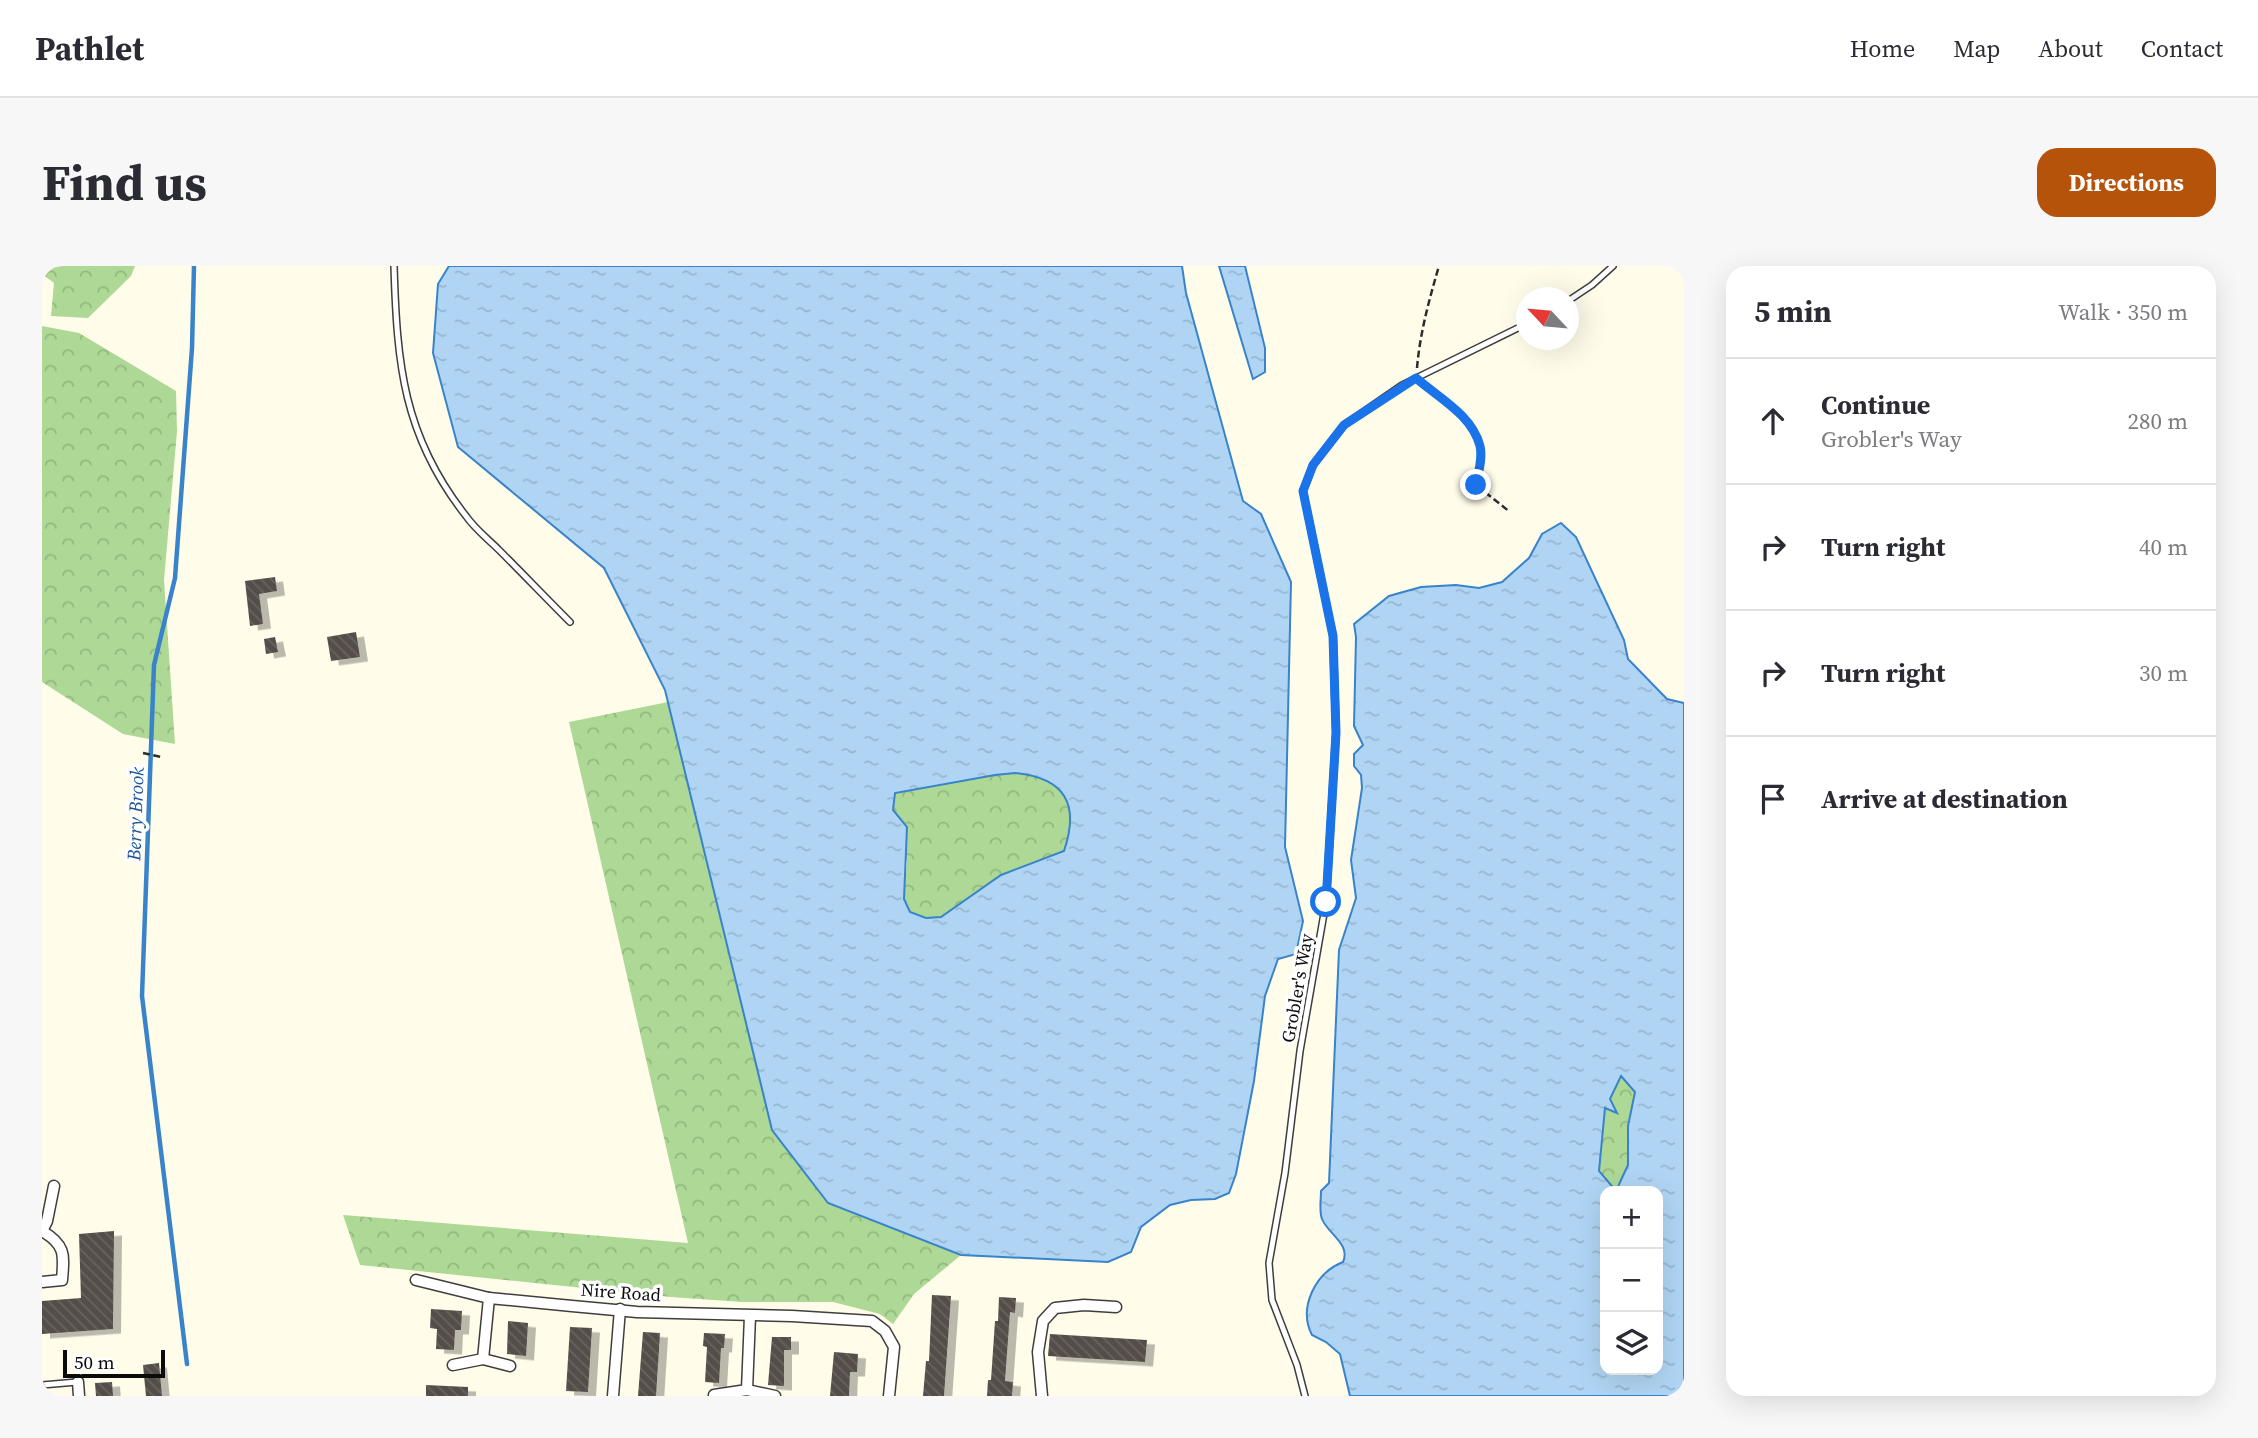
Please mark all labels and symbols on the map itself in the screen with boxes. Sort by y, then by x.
north arrow [1516,287,1579,350]
route end [1460,469,1491,500]
water label: Berry Brook [120,767,150,862]
route start [1310,886,1341,917]
street label: Grobler's Way [1275,931,1319,1044]
street label: Nire Road [580,1277,662,1307]
scale bar [63,1347,164,1379]

